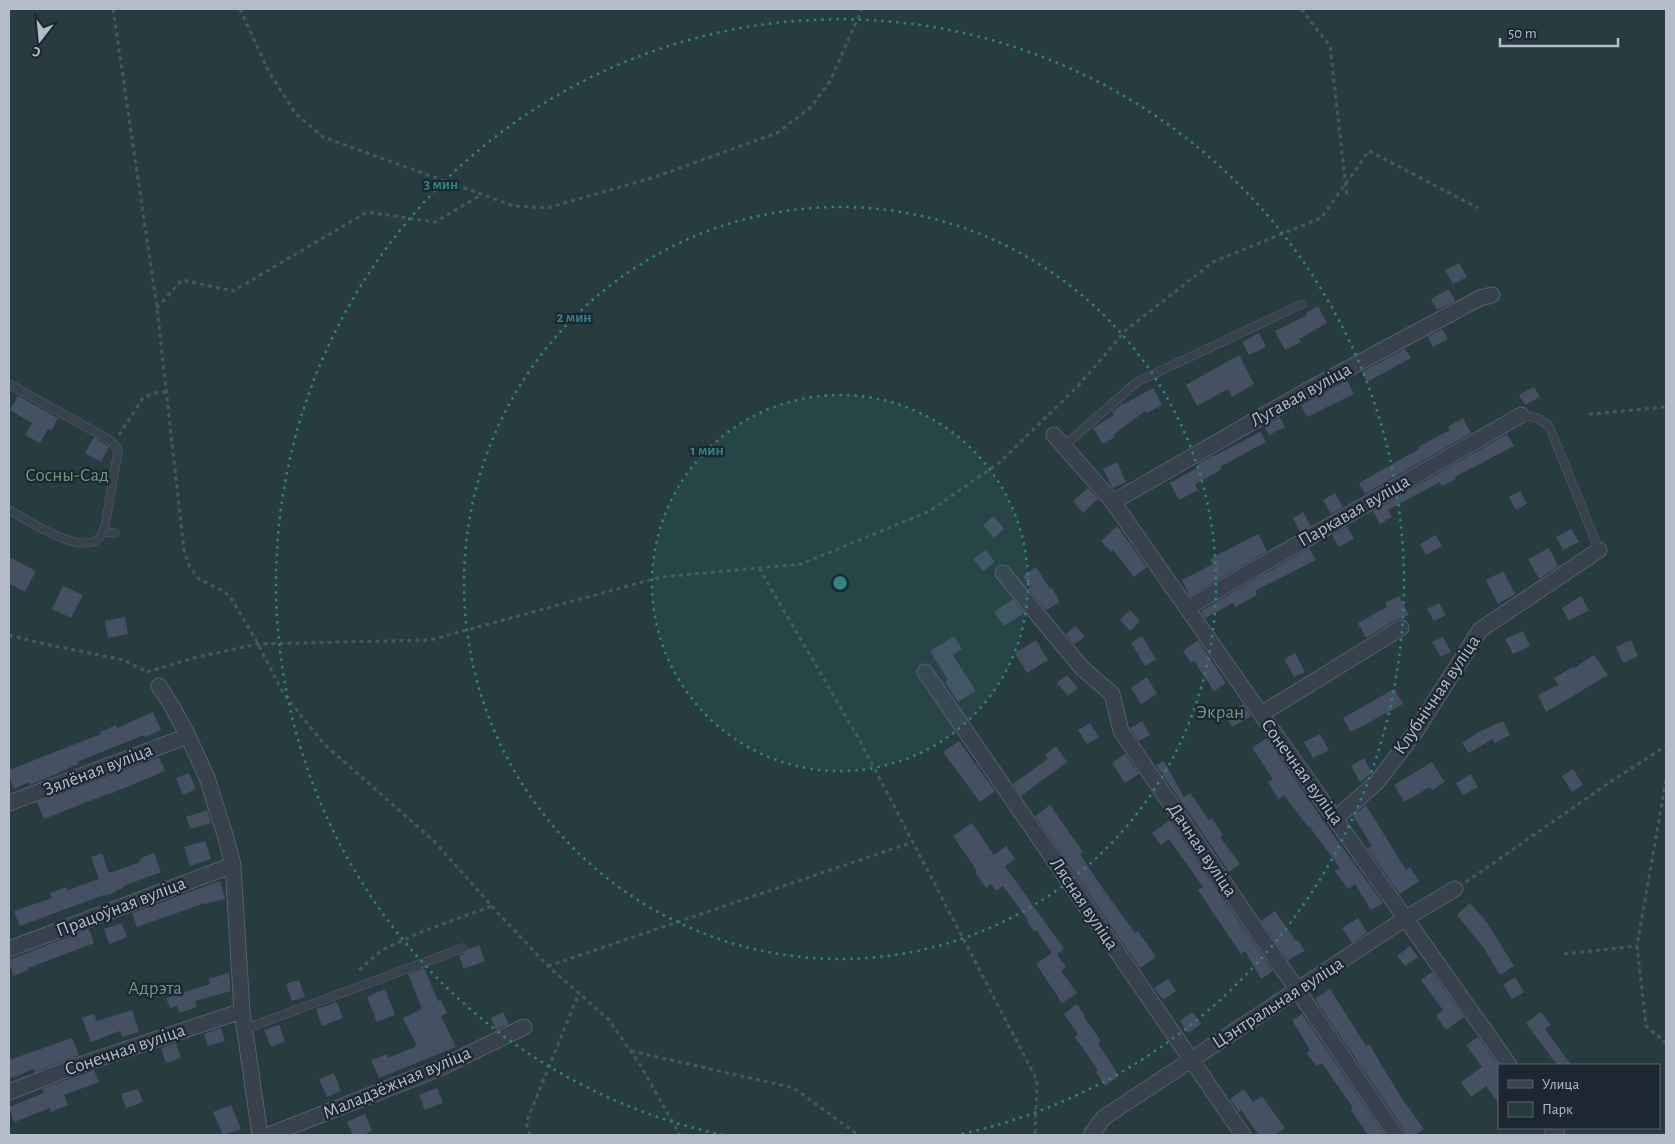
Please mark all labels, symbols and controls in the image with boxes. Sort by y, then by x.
north arrow [15,15,65,65]
scale bar [1500,15,1618,47]
text: 50 m [1508,26,1537,41]
text: С [31,44,42,59]
text: 3 мин [424,177,458,192]
text: 2 мин [556,310,592,325]
street label: Лугавая вуліца [1248,359,1355,430]
text: 1 мин [690,443,724,458]
park label: Сосны-Сад [25,466,109,485]
street label: Паркавая вуліца [1295,471,1413,550]
centre of rings [831,574,849,592]
street label: Клубнічная вуліца [1390,632,1484,758]
park label: Экран [1196,703,1244,722]
street label: Сонечная вуліца [1257,715,1347,829]
street label: Зялёная вуліца [41,740,155,800]
street label: Дачная вуліца [1164,800,1240,901]
street label: Лясная вуліца [1046,854,1122,954]
street label: Працоўная вуліца [54,873,189,940]
street label: Цэнтральная вуліца [1209,953,1347,1052]
park label: Адрэта [128,979,182,998]
street label: Сонечная вуліца [62,1020,188,1079]
street label: Маладзёжная вуліца [320,1043,474,1123]
legend [1498,1064,1660,1129]
text: Улица [1542,1077,1579,1092]
text: Парк [1542,1102,1573,1117]

